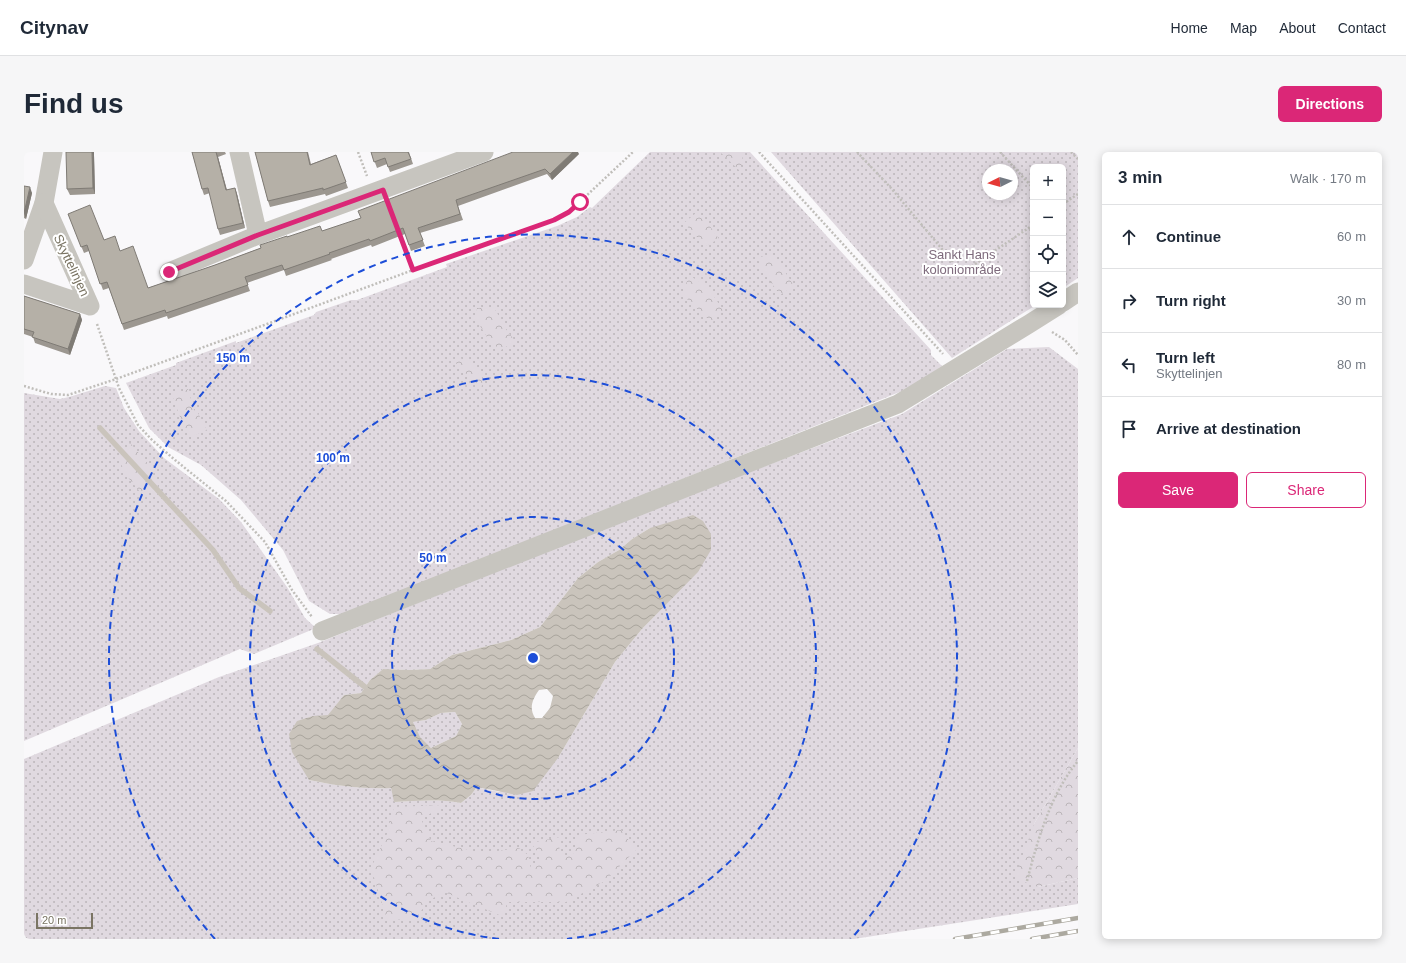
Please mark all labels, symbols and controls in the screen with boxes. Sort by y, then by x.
text: Citynav [20,17,89,38]
text: Home [1171,20,1208,36]
text: Map [1230,20,1257,36]
text: About [1279,20,1316,36]
text: Contact [1338,20,1386,36]
button: Directions [1278,86,1382,122]
text: Find us [24,88,124,119]
north arrow [982,164,1018,200]
map controls [1030,164,1066,308]
button: + [1030,164,1066,200]
text: 3 min [1118,168,1162,187]
text: Walk · 170 m [1290,171,1366,186]
route start [571,193,589,211]
button: − [1030,200,1066,236]
icon: ahead [1118,226,1140,248]
text: Continue [1156,228,1221,245]
text: 60 m [1337,229,1366,244]
street label: Skyttelinjen [51,232,92,299]
button: locate [1030,236,1066,272]
park label: Sankt Hans koloniområde [923,247,1001,277]
route end [160,263,178,281]
button: layers [1030,272,1066,308]
icon: right [1118,290,1140,312]
text: Turn right [1156,292,1226,309]
text: 30 m [1337,293,1366,308]
text: Turn left [1156,349,1215,366]
text: 150 m [216,351,250,365]
icon: left [1118,354,1140,376]
text: 80 m [1337,357,1366,372]
text: Skyttelinjen [1156,366,1222,381]
icon: arrive [1118,418,1140,440]
text: Arrive at destination [1156,420,1301,437]
text: 100 m [316,451,350,465]
button: Save [1118,472,1238,508]
button: Share [1246,472,1366,508]
text: 50 m [419,551,447,565]
centre of rings [526,651,540,665]
scale bar [36,911,93,930]
text: 20 m [42,914,66,926]

